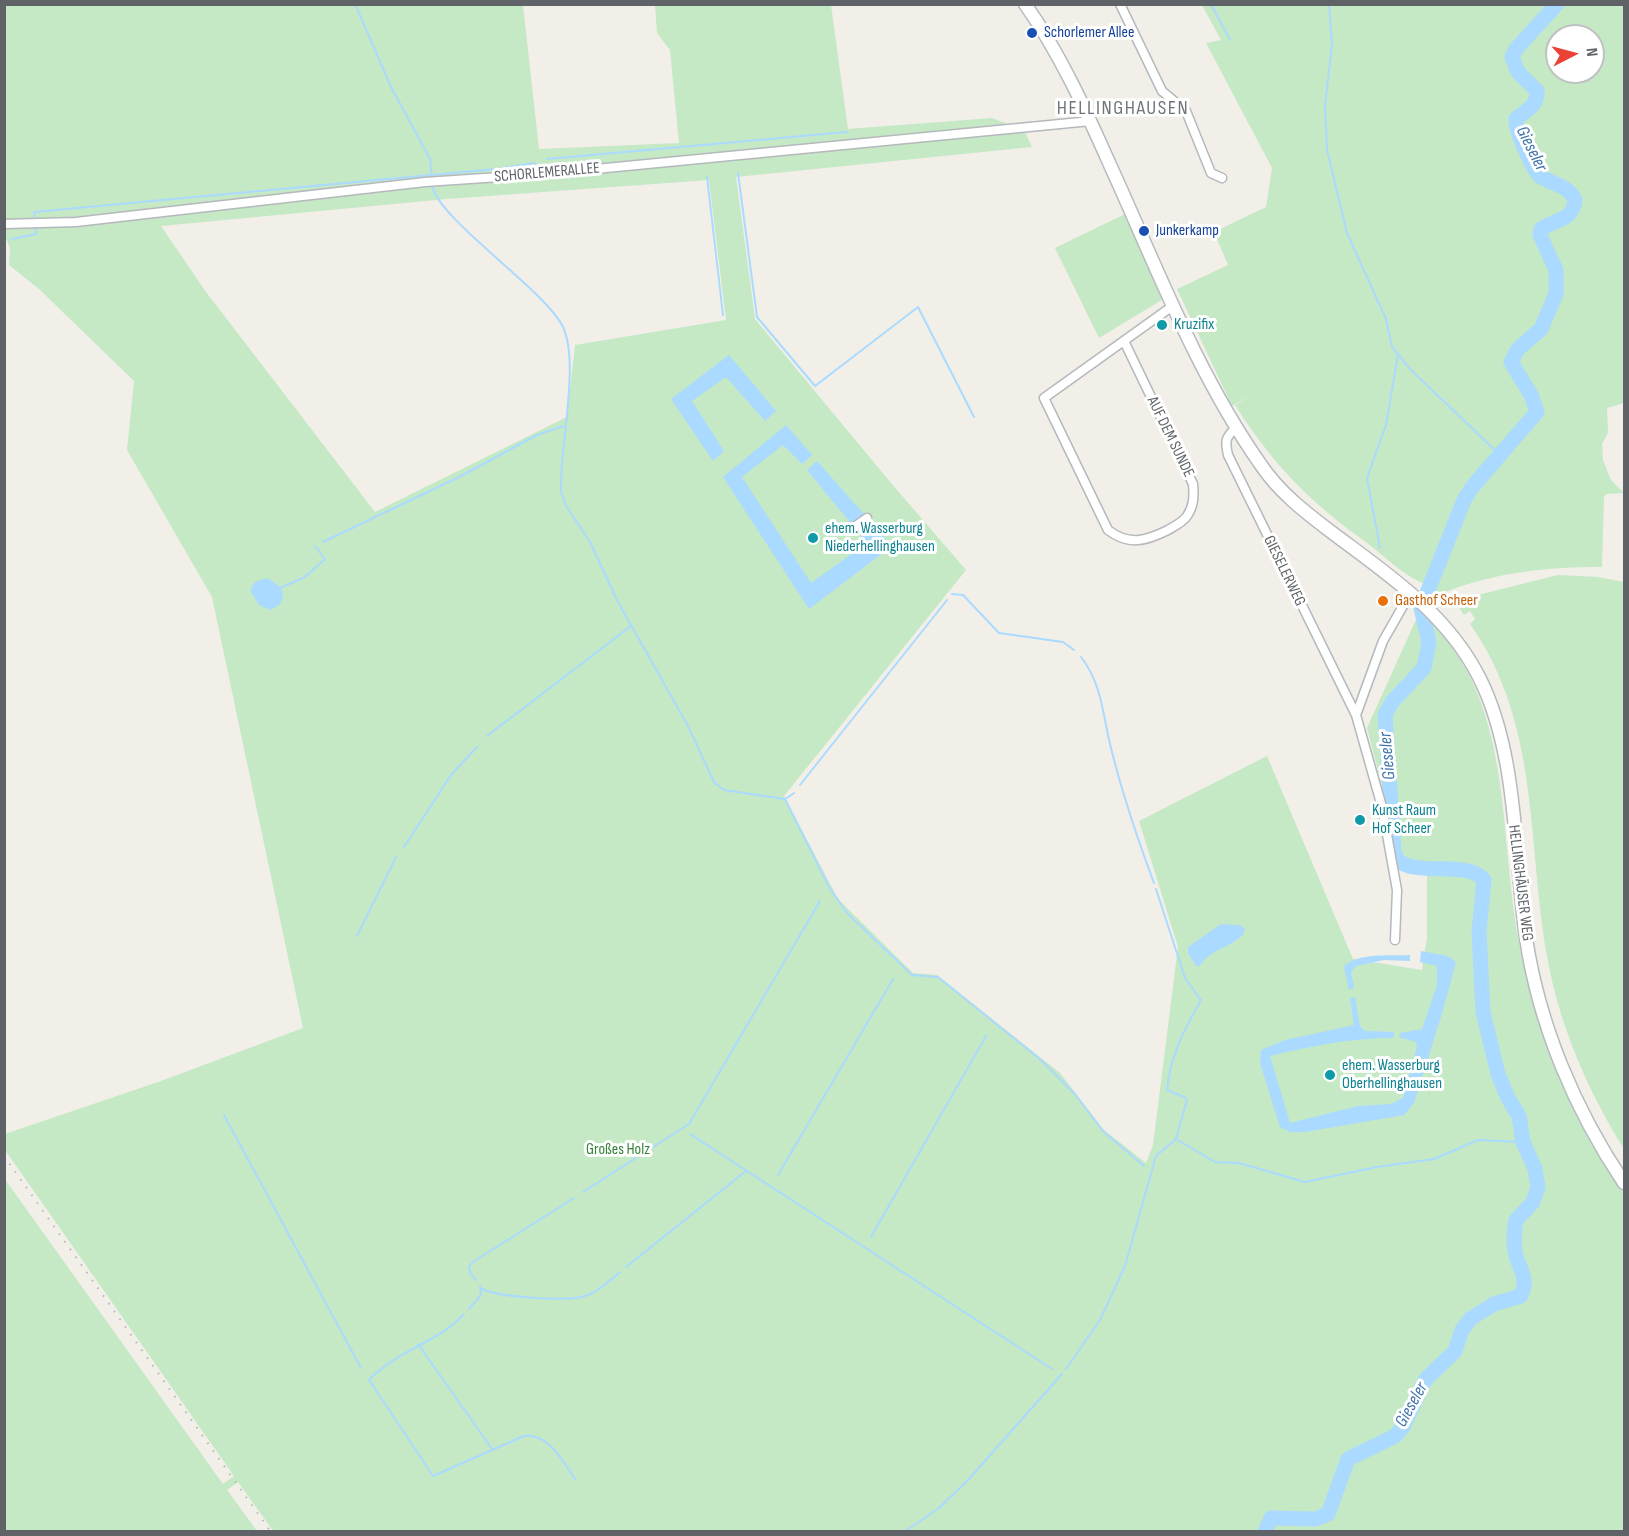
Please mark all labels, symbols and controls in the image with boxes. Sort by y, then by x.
place label: Schorlemer Allee [1044,23,1134,43]
north arrow [1545,24,1605,84]
marker: Schorlemer Allee [1025,26,1039,40]
text: N [1582,47,1601,58]
district label: HELLINGHAUSEN [1057,97,1189,121]
water label: Gieseler [1511,123,1551,175]
street label: SCHORLEMERALLEE [494,159,600,187]
place label: Junkerkamp [1156,221,1219,241]
marker: Junkerkamp [1137,224,1151,238]
place label: Kruzifix [1174,315,1214,335]
marker: Kruzifix [1155,318,1169,332]
street label: AUF DEM SUNDE [1142,394,1198,480]
place label: ehem. Wasserburg Niederhellinghausen [825,519,935,557]
marker: ehem. Wasserburg Niederhellinghausen [806,531,820,545]
street label: GIESELERWEG [1259,533,1309,609]
place label: Gasthof Scheer [1395,591,1478,611]
marker: Gasthof Scheer [1376,594,1390,608]
water label: Gieseler [1375,731,1401,781]
place label: Kunst Raum Hof Scheer [1372,801,1436,839]
marker: Kunst Raum Hof Scheer [1353,813,1367,827]
street label: HELLINGHÄUSER WEG [1503,824,1537,942]
place label: ehem. Wasserburg Oberhellinghausen [1342,1056,1442,1094]
marker: ehem. Wasserburg Oberhellinghausen [1323,1068,1337,1082]
park label: Großes Holz [586,1140,650,1160]
water label: Gieseler [1391,1379,1433,1431]

